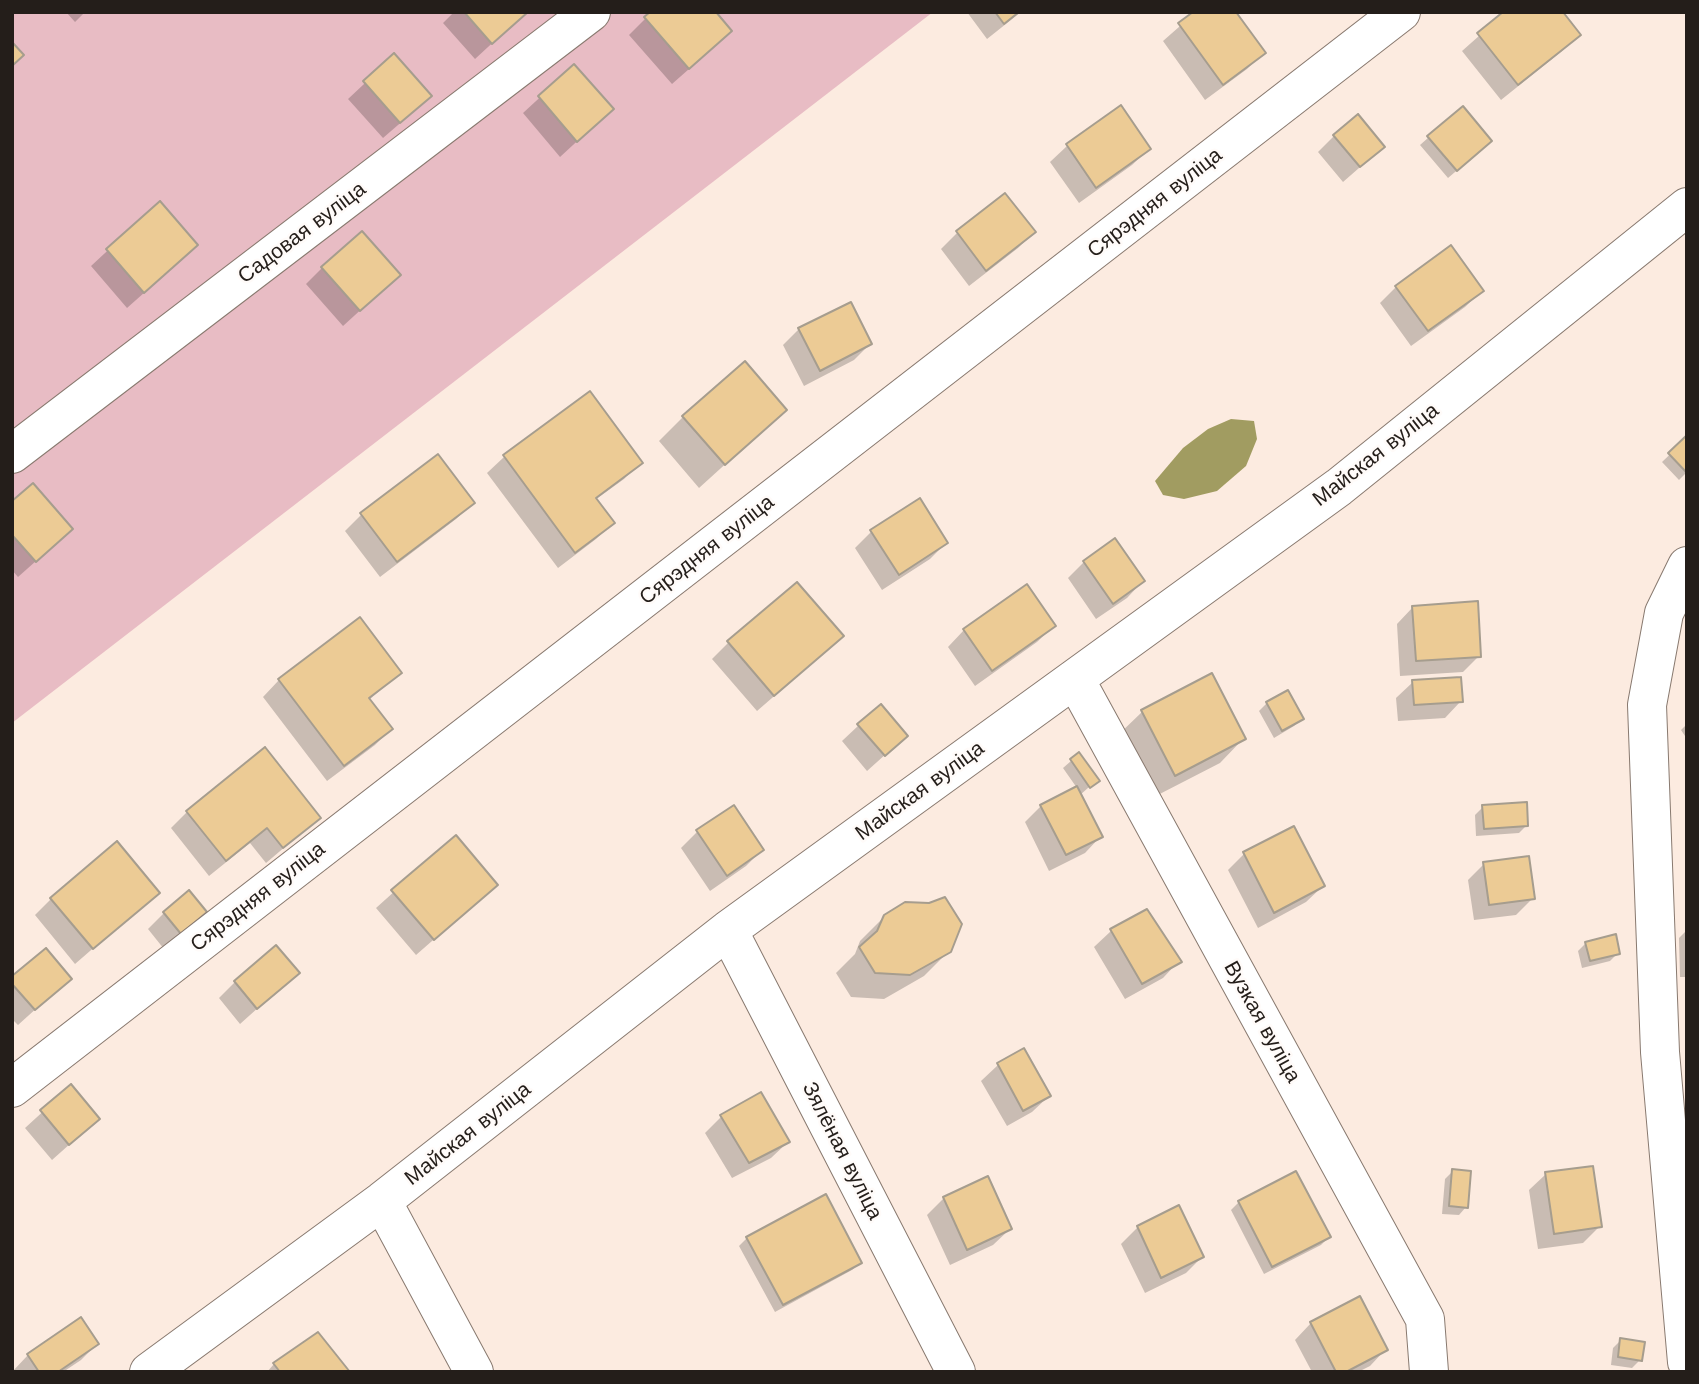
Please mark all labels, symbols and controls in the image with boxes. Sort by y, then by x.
street label: Сярэдняя вуліца [1083,143,1227,263]
street label: Садовая вуліца [233,177,371,289]
street label: Майская вуліца [1308,398,1444,512]
street label: Сярэдняя вуліца [635,490,779,610]
street label: Майская вуліца [851,736,989,846]
street label: Сярэдняя вуліца [186,837,330,957]
street label: Вузкая вуліца [1218,957,1306,1087]
street label: Майская вуліца [400,1077,536,1191]
street label: Зялёная вуліца [796,1078,888,1224]

